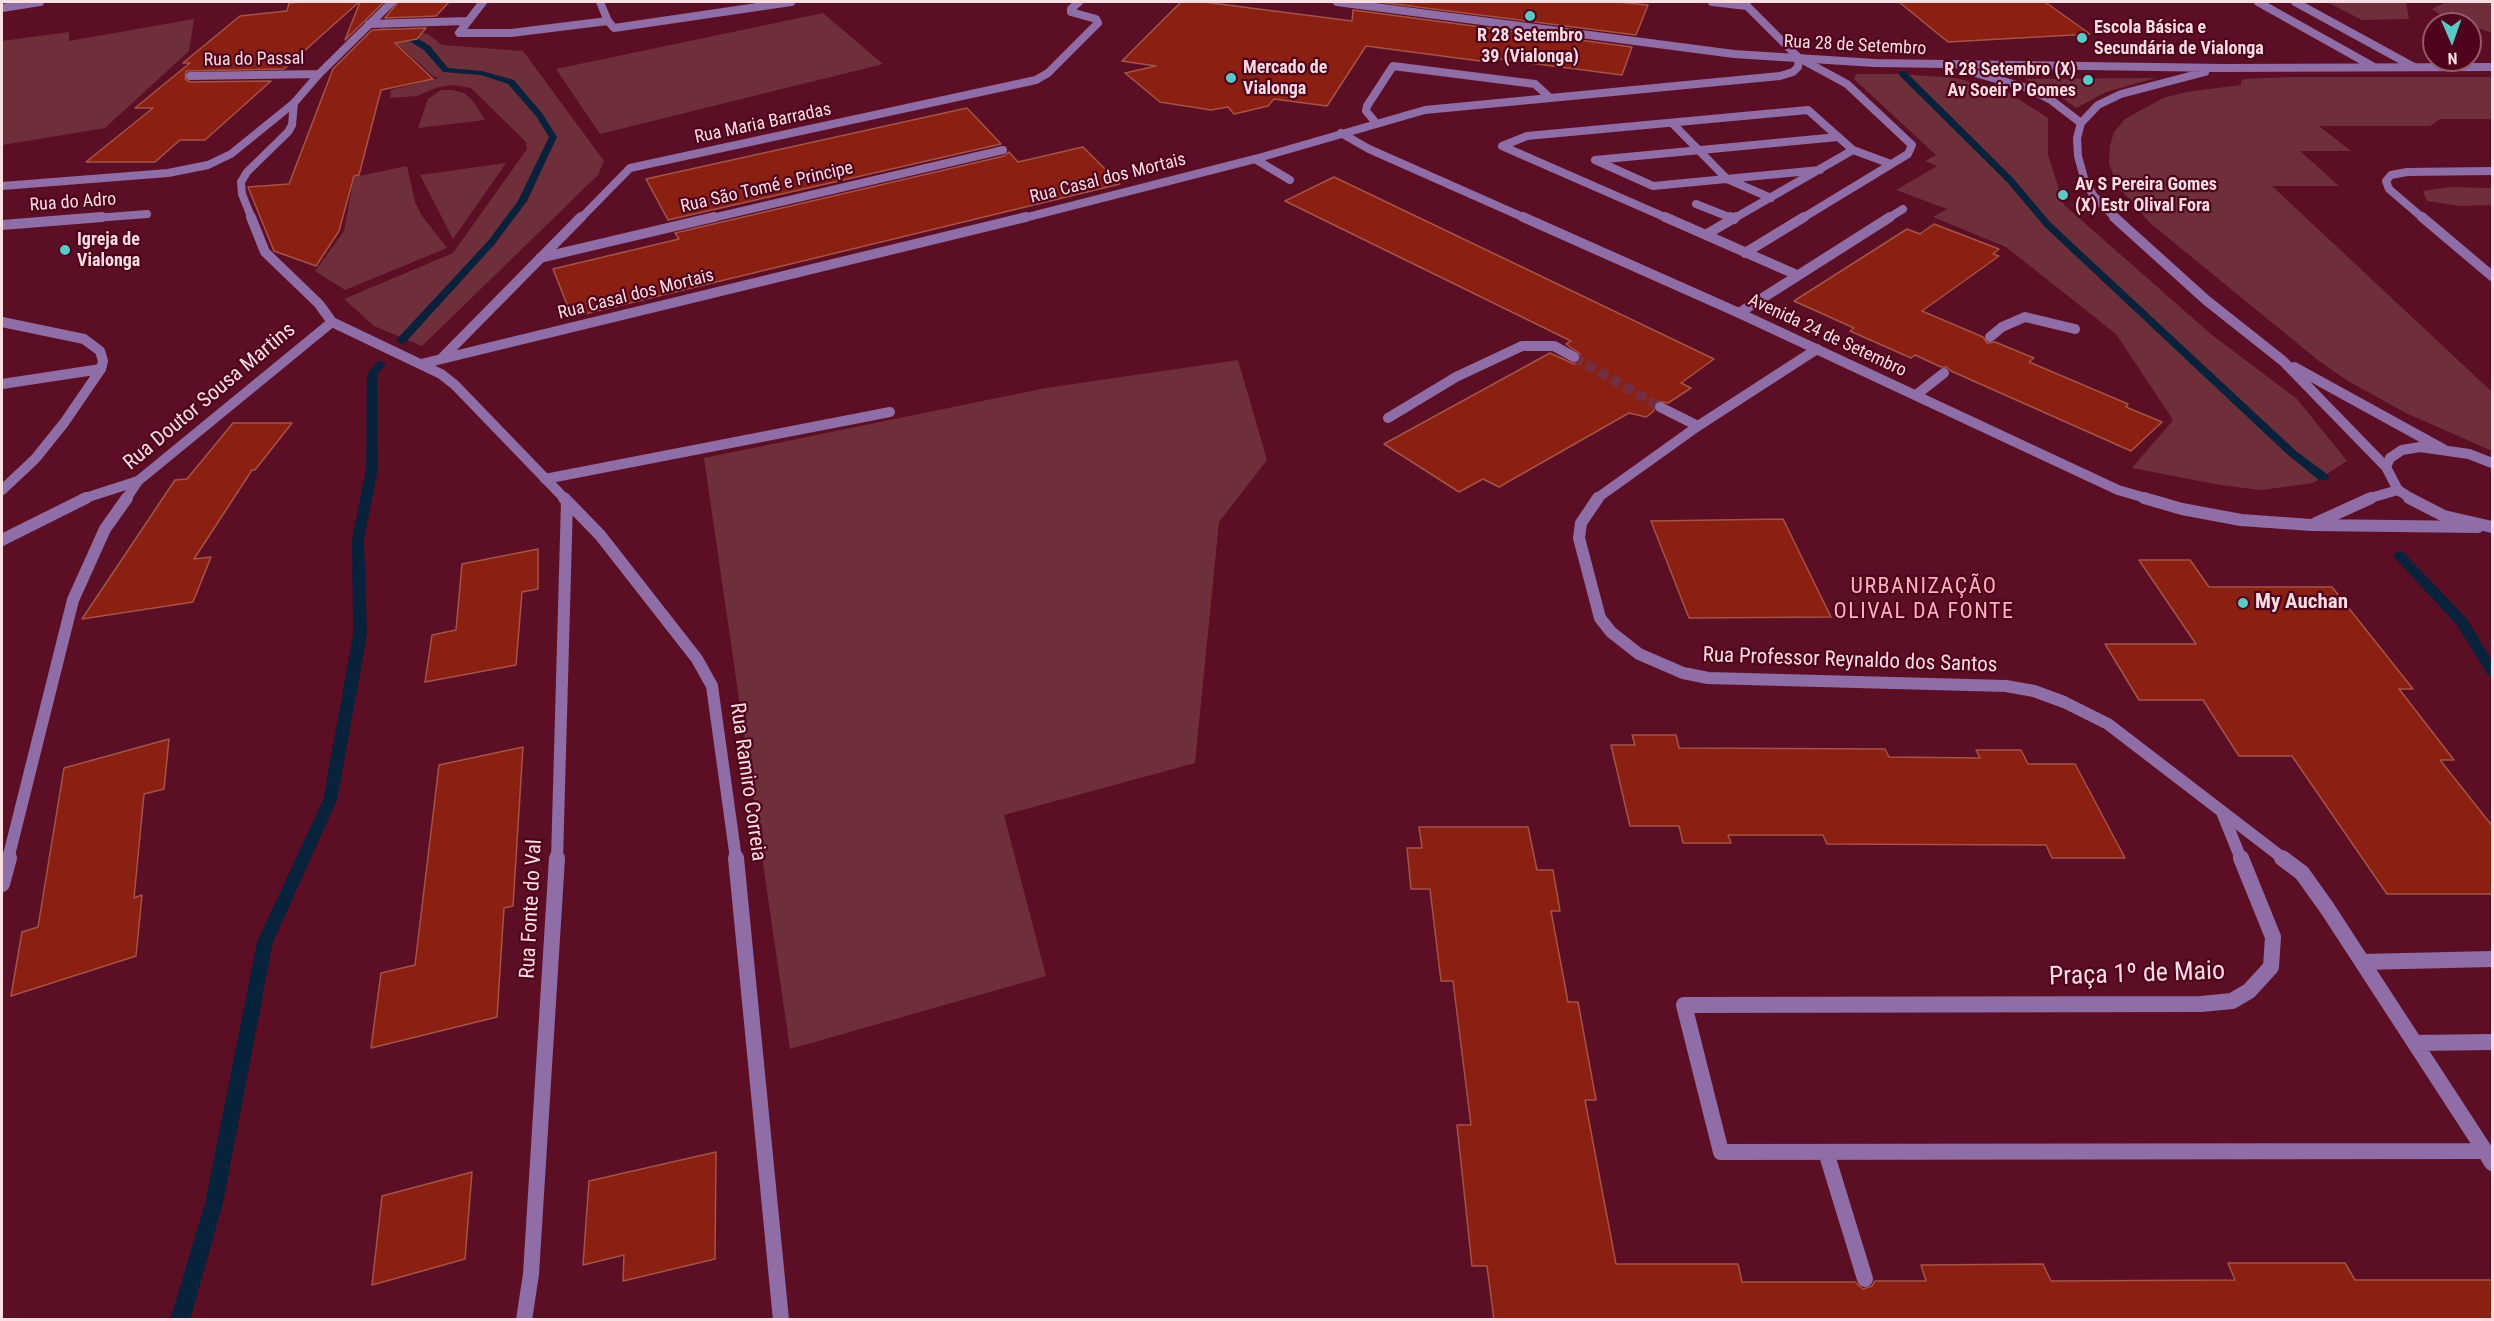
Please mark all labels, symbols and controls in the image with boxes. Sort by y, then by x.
marker: R 28 Setembro 39 (Vialonga) [1523,9,1537,23]
north arrow [2422,12,2482,72]
place label: Escola Básica e Secundária de Vialonga [2094,17,2264,60]
place label: R 28 Setembro 39 (Vialonga) [1477,25,1583,68]
street label: Rua 28 de Setembro [1783,31,1927,61]
marker: Escola Básica e Secundária de Vialonga [2075,31,2089,45]
street label: Rua do Passal [203,48,305,72]
text: N [2447,49,2458,68]
place label: Mercado de Vialonga [1243,57,1327,100]
place label: R 28 Setembro (X) Av Soeir P Gomes [1944,59,2076,101]
marker: Mercado de Vialonga [1224,71,1238,85]
marker: R 28 Setembro (X) Av Soeir P Gomes [2081,73,2095,87]
street label: Rua Maria Barradas [693,99,833,149]
street label: Rua Casal dos Mortais [1028,149,1188,209]
street label: Rua São Tomé e Principe [679,158,855,218]
place label: Av S Pereira Gomes (X) Estr Olival Fora [2075,174,2217,216]
marker: Av S Pereira Gomes (X) Estr Olival Fora [2056,188,2070,202]
street label: Rua do Adro [29,189,117,217]
place label: Igreja de Vialonga [77,229,140,272]
marker: Igreja de Vialonga [58,243,72,257]
street label: Rua Casal dos Mortais [556,265,716,325]
street label: Avenida 24 de Setembro [1744,290,1910,382]
street label: Rua Doutor Sousa Martins [119,318,301,476]
district label: URBANIZAÇÃO OLIVAL DA FONTE [1834,574,2014,626]
place label: My Auchan [2255,590,2348,616]
marker: My Auchan [2236,596,2250,610]
street label: Rua Professor Reynaldo dos Santos [1702,643,1998,679]
street label: Rua Ramiro Correia [723,701,771,863]
street label: Rua Fonte do Val [516,839,548,979]
street label: Praça 1º de Maio [2048,956,2226,994]

